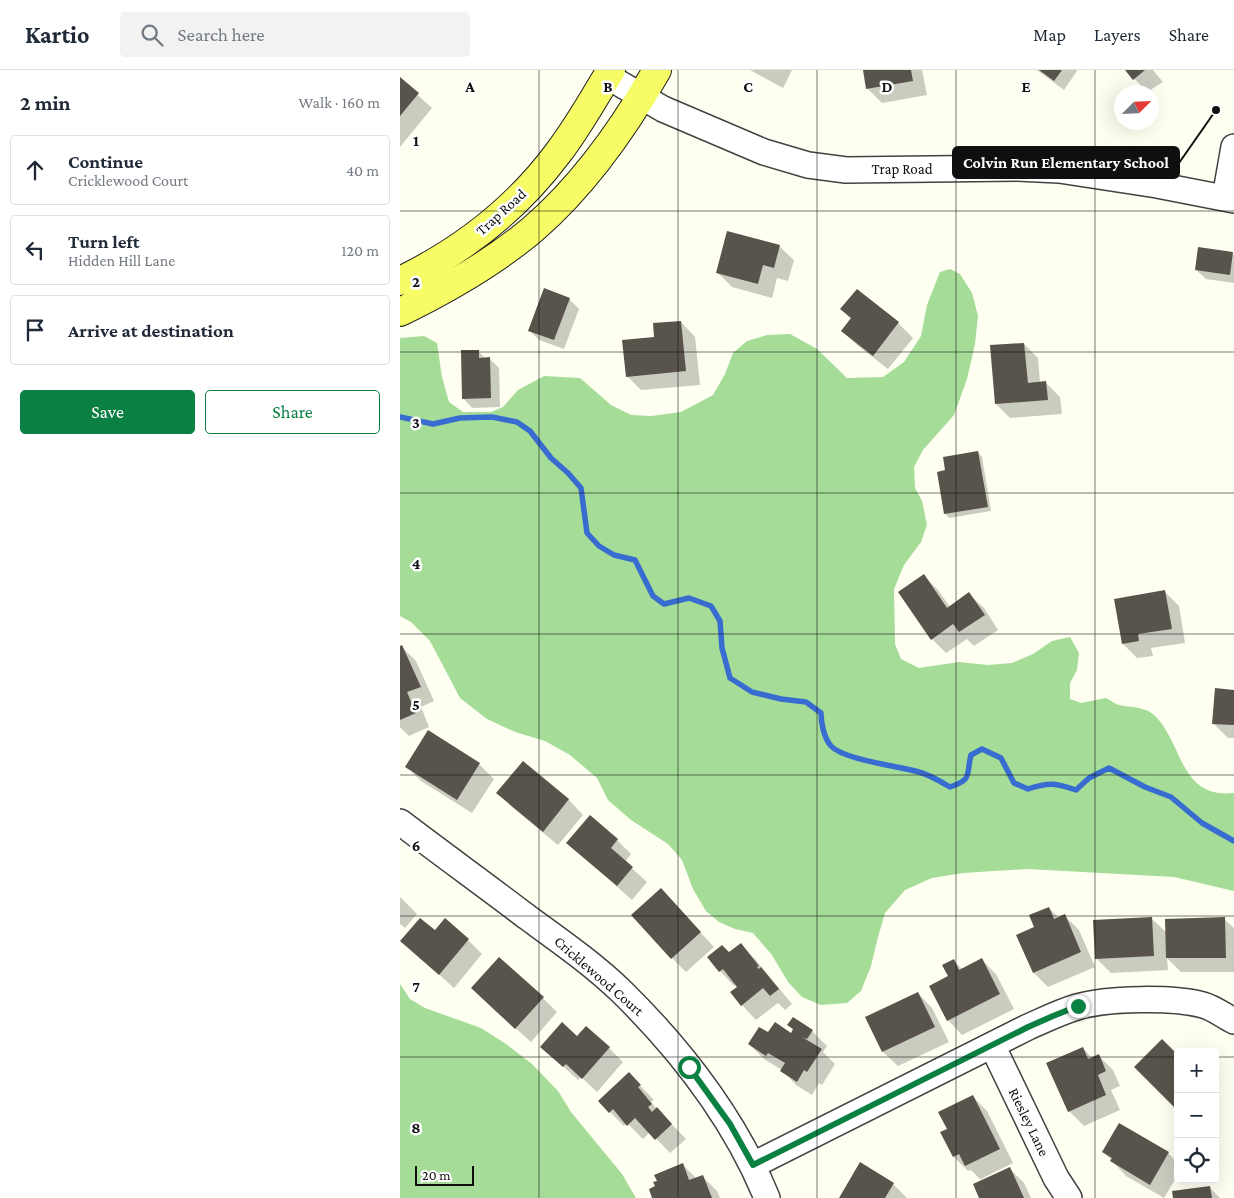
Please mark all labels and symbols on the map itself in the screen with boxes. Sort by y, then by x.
text: A [464,78,475,95]
text: B [603,78,613,95]
text: C [743,78,753,95]
text: D [881,78,893,95]
text: E [1021,78,1031,95]
north arrow [1114,85,1159,130]
text: 1 [413,132,419,149]
callout: Colvin Run Elementary School [953,147,1179,178]
text: Colvin Run Elementary School [963,154,1169,171]
street label: Trap Road [871,161,933,178]
street label: Trap Road [473,186,530,239]
text: 2 [412,273,420,290]
text: 3 [412,414,420,431]
text: 4 [412,555,421,572]
text: 5 [412,696,420,713]
text: 6 [412,837,420,854]
street label: Cricklewood Court [551,933,648,1020]
text: 7 [412,978,420,995]
route end [1067,995,1090,1018]
route start [678,1056,701,1079]
street label: Riesley Lane [1005,1085,1053,1160]
text: 8 [411,1119,421,1136]
scale bar [415,1163,474,1186]

